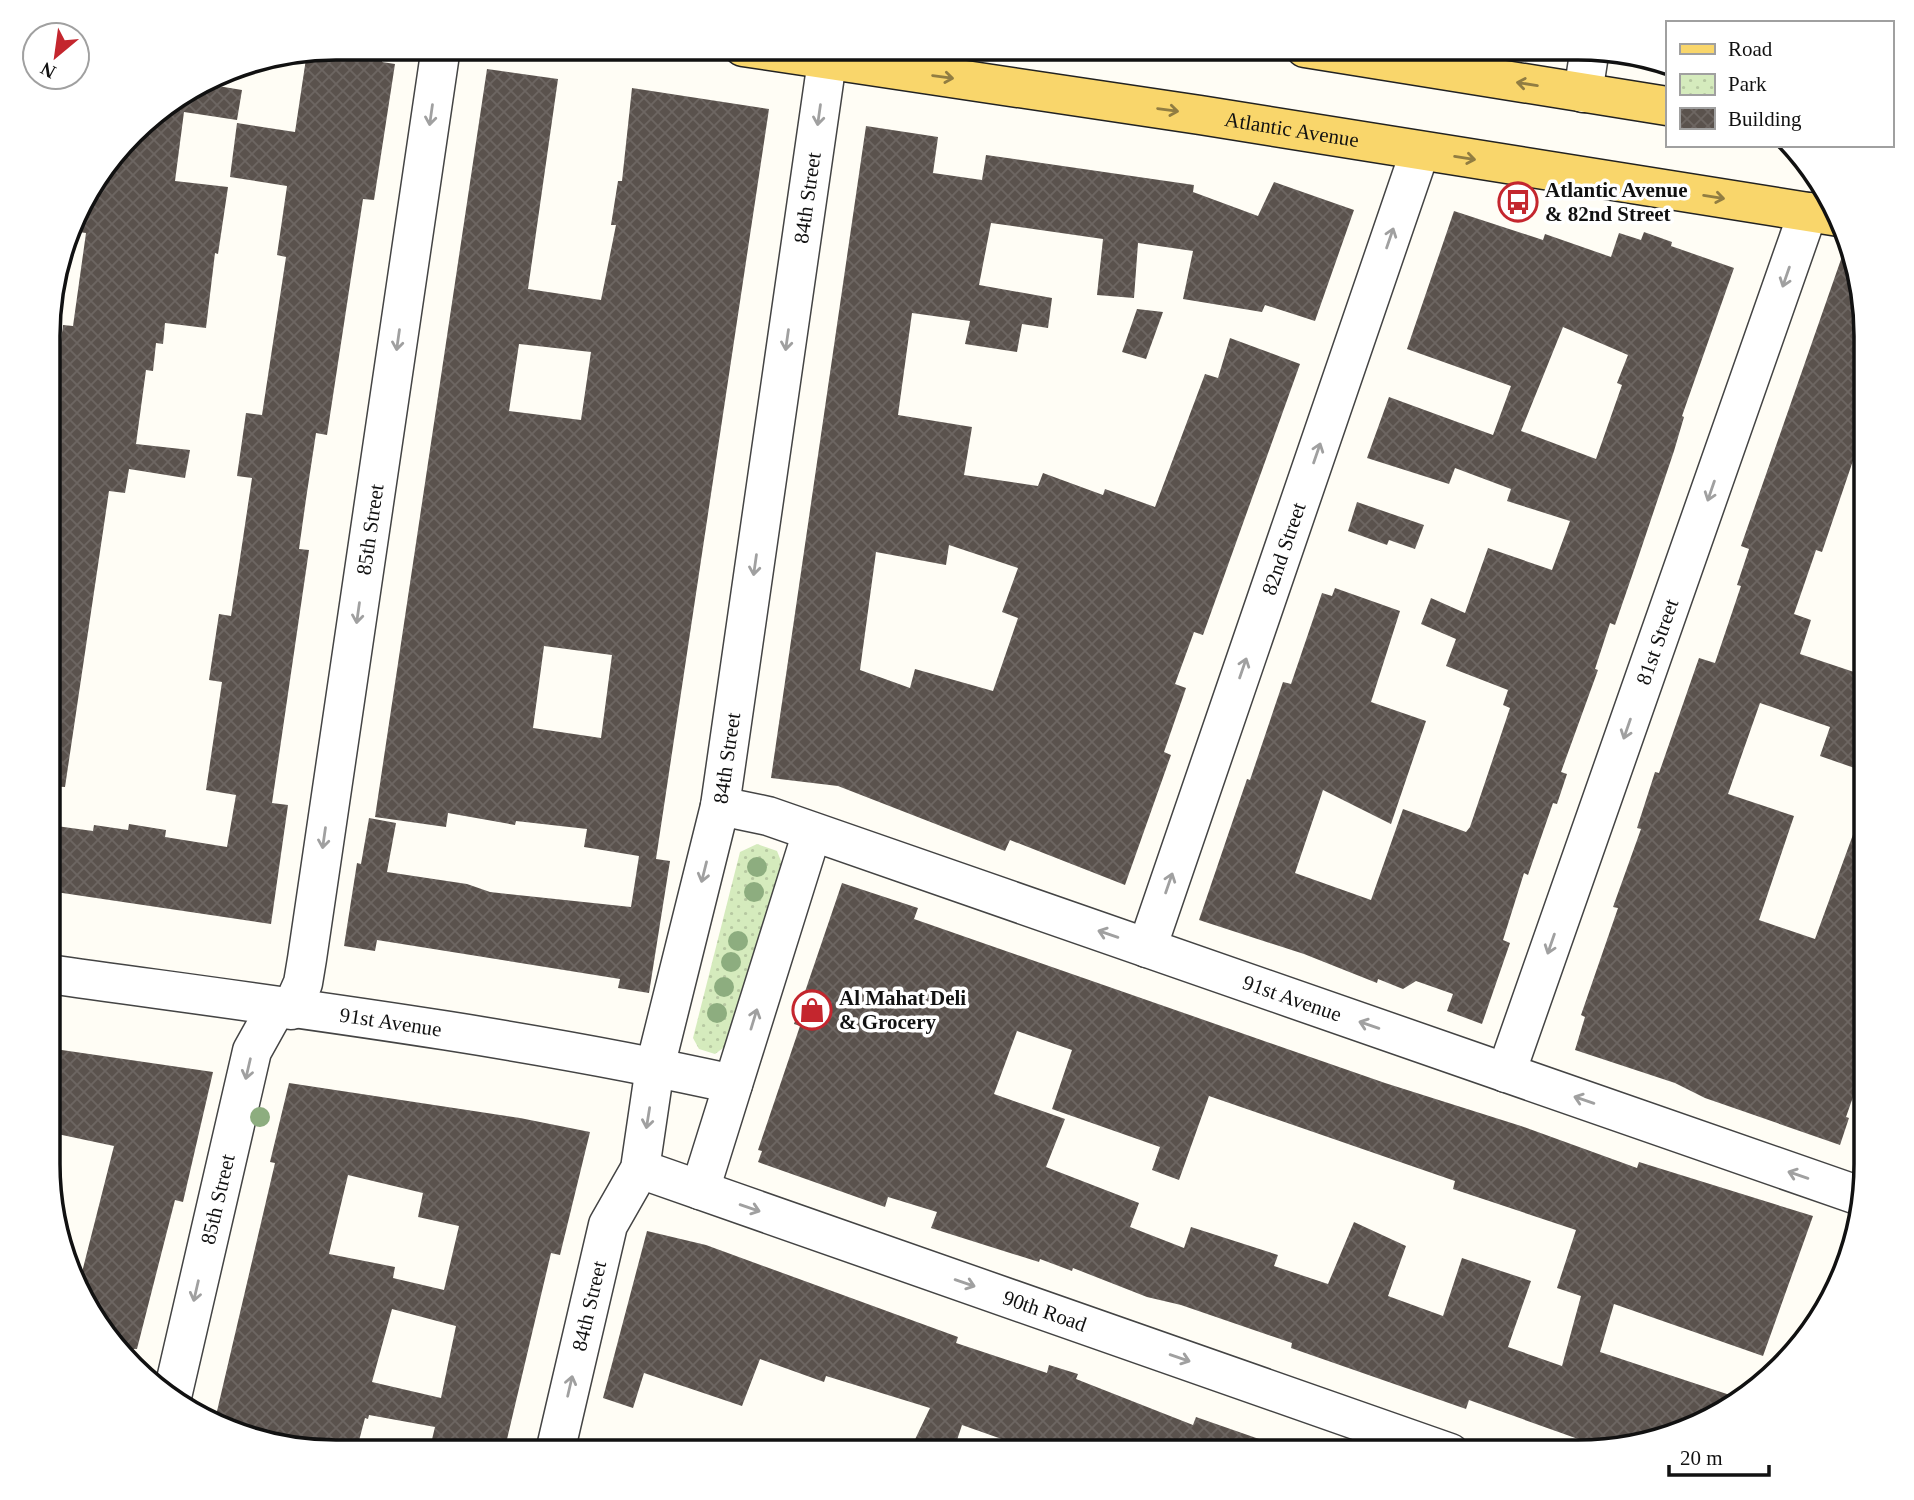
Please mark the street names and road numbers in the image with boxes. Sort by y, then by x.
street label: Atlantic Avenue [1223,107,1361,152]
street label: 84th Street [789,151,826,245]
street label: 85th Street [352,482,389,577]
street label: 82nd Street [1257,499,1311,598]
street label: 81st Street [1631,595,1683,688]
street label: 84th Street [708,711,745,805]
street label: 91st Avenue [1240,970,1345,1027]
street label: 91st Avenue [338,1003,443,1042]
street label: 85th Street [196,1152,240,1247]
street label: 84th Street [567,1258,611,1353]
street label: 90th Road [1000,1285,1090,1337]

